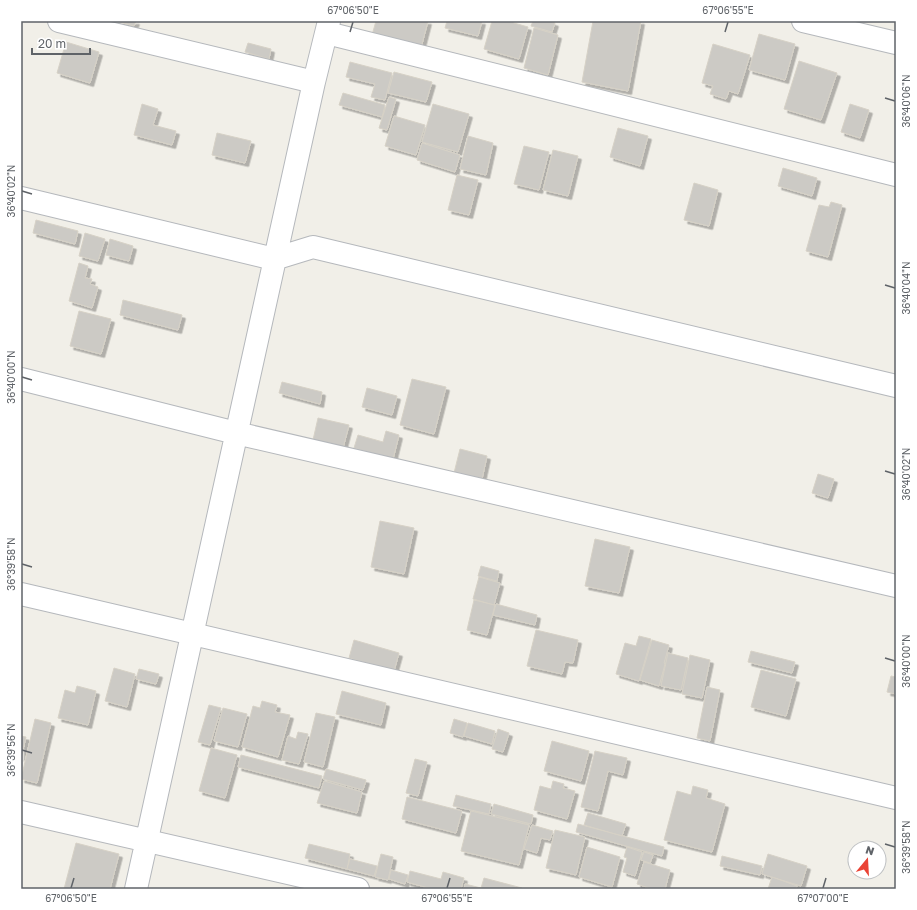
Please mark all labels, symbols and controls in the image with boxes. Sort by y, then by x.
text: 67°06'50"E [327,4,379,16]
text: 67°06'55"E [702,4,754,16]
scale bar [32,30,90,56]
text: 20 m [38,36,66,51]
text: 36°40'06"N [900,74,912,128]
text: 36°40'02"N [5,165,17,217]
text: 36°40'04"N [900,261,912,315]
text: 36°40'00"N [5,350,17,404]
text: 36°40'02"N [900,448,912,500]
text: 36°39'58"N [5,537,17,591]
text: 36°40'00"N [900,634,912,688]
text: 36°39'56"N [5,723,17,777]
text: 36°39'58"N [900,820,912,874]
north arrow [847,840,887,880]
text: N [864,843,876,857]
text: 67°06'50"E [45,892,97,904]
text: 67°06'55"E [421,892,473,904]
text: 67°07'00"E [797,892,849,904]

